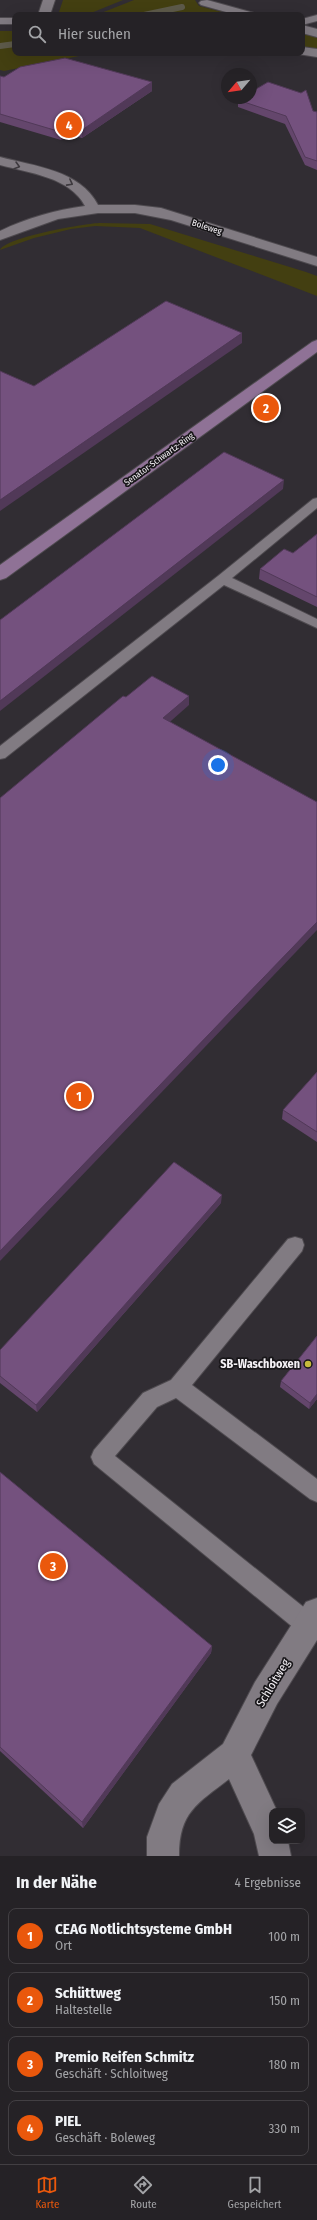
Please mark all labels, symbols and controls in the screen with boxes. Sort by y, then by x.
search box [12,12,305,56]
icon: search [26,23,48,45]
text: Hier suchen [58,25,131,43]
north arrow [221,68,257,104]
pin: 4 [56,110,82,140]
one-way arrow [14,161,21,170]
one-way arrow [66,178,73,186]
street label: Boleweg [191,217,224,237]
pin: 2 [253,393,279,423]
street label: Senator-Schwartz-Ring [122,430,196,488]
your location [208,755,228,775]
pin: 1 [66,1081,92,1111]
place label: SB-Waschboxen [220,1357,300,1371]
marker: SB-Waschboxen [303,1359,313,1369]
pin: 3 [40,1551,66,1581]
street label: Schloitweg [253,1656,293,1709]
map controls [269,1808,305,1844]
button: layers [269,1808,305,1844]
text: In der Nähe [16,1872,97,1893]
text: 4 Ergebnisse [235,1875,301,1890]
text: CEAG Notlichtsysteme GmbH [55,1920,232,1938]
text: 1 [27,1929,33,1944]
text: 100 m [268,1929,300,1944]
text: Ort [55,1938,72,1953]
text: Schüttweg [55,1984,121,2002]
text: 2 [27,1993,33,2008]
text: 150 m [269,1993,300,2008]
text: Haltestelle [55,2002,112,2017]
text: Premio Reifen Schmitz [55,2048,194,2066]
text: 3 [27,2057,33,2072]
text: 180 m [269,2057,300,2072]
text: Geschäft · Schloitweg [55,2066,168,2081]
text: PIEL [55,2112,81,2130]
text: 4 [27,2121,33,2136]
text: 330 m [268,2121,300,2136]
text: Geschäft · Boleweg [55,2130,155,2145]
tab: Karte [36,2174,59,2211]
tab: Route [130,2174,157,2211]
tab: Gespeichert [228,2174,281,2211]

